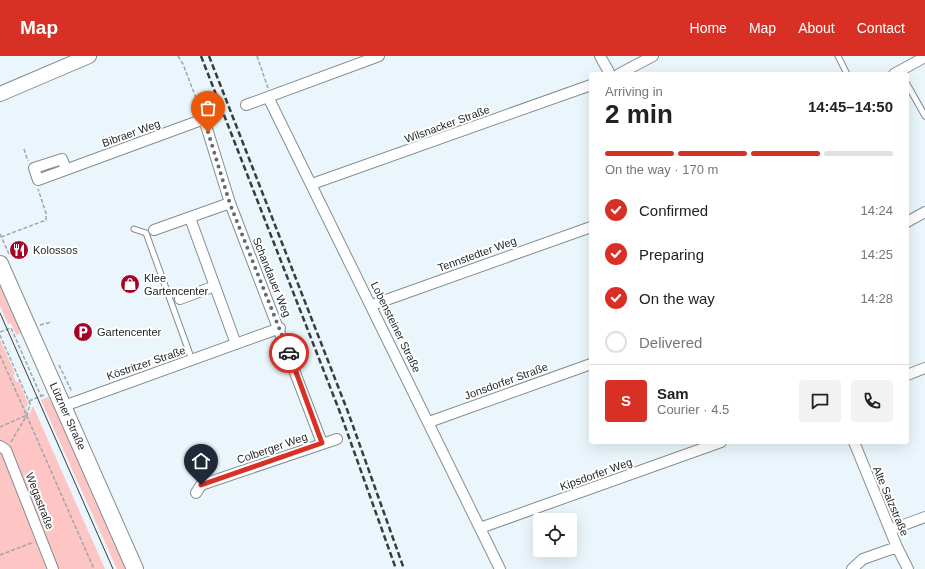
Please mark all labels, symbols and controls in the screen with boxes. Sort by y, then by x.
text: Map [20,17,58,38]
text: Home [690,20,727,36]
text: Map [749,20,776,36]
text: About [798,20,835,36]
text: Contact [857,20,905,36]
text: Arriving in [605,84,663,99]
pin [191,91,225,132]
icon: bag [197,97,219,119]
text: 14:45–14:50 [808,98,893,115]
text: 2 min [605,99,673,129]
street label: Wilsnacker Straße [403,103,491,145]
street label: Bibraer Weg [100,117,162,149]
text: On the way · 170 m [605,162,718,177]
icon: check [605,199,627,221]
text: Confirmed [639,202,708,219]
text: 14:24 [860,203,893,218]
street label: Tennstedter Weg [436,234,518,274]
street label: Schandauer Weg [251,235,293,319]
restaurant icon: Kolossos [8,239,30,261]
icon: check [605,243,627,265]
place label: Kolossos [33,244,78,256]
text: Preparing [639,246,704,263]
text: 14:25 [860,247,893,262]
place label: Klee Gartencenter [144,272,209,297]
shop icon: Klee Gartencenter [119,273,141,295]
street label: Lobensteiner Straße [369,280,423,374]
icon: check [605,287,627,309]
text: On the way [639,290,715,307]
text: 14:28 [860,291,893,306]
parking icon: Gartencenter [72,321,94,343]
place label: Gartencenter [97,326,162,338]
courier [269,333,309,373]
text: Delivered [639,334,702,351]
icon: car [278,342,300,364]
street label: Köstritzer Straße [105,344,187,382]
street label: Jonsdorfer Straße [463,360,549,402]
street label: Lützner Straße [48,380,88,452]
button: chat [799,380,841,422]
button: phone [851,380,893,422]
text: Sam [657,385,689,402]
text: S [621,392,631,409]
text: Courier · 4.5 [657,402,729,417]
street label: Colberger Weg [235,430,309,466]
pin [184,444,218,485]
icon: home [190,450,212,472]
street label: Kipsdorfer Weg [558,455,634,493]
street label: Alte Salzstraße [871,464,911,538]
street label: Wegastraße [24,471,56,531]
map controls [533,513,577,557]
button: locate [533,513,577,557]

